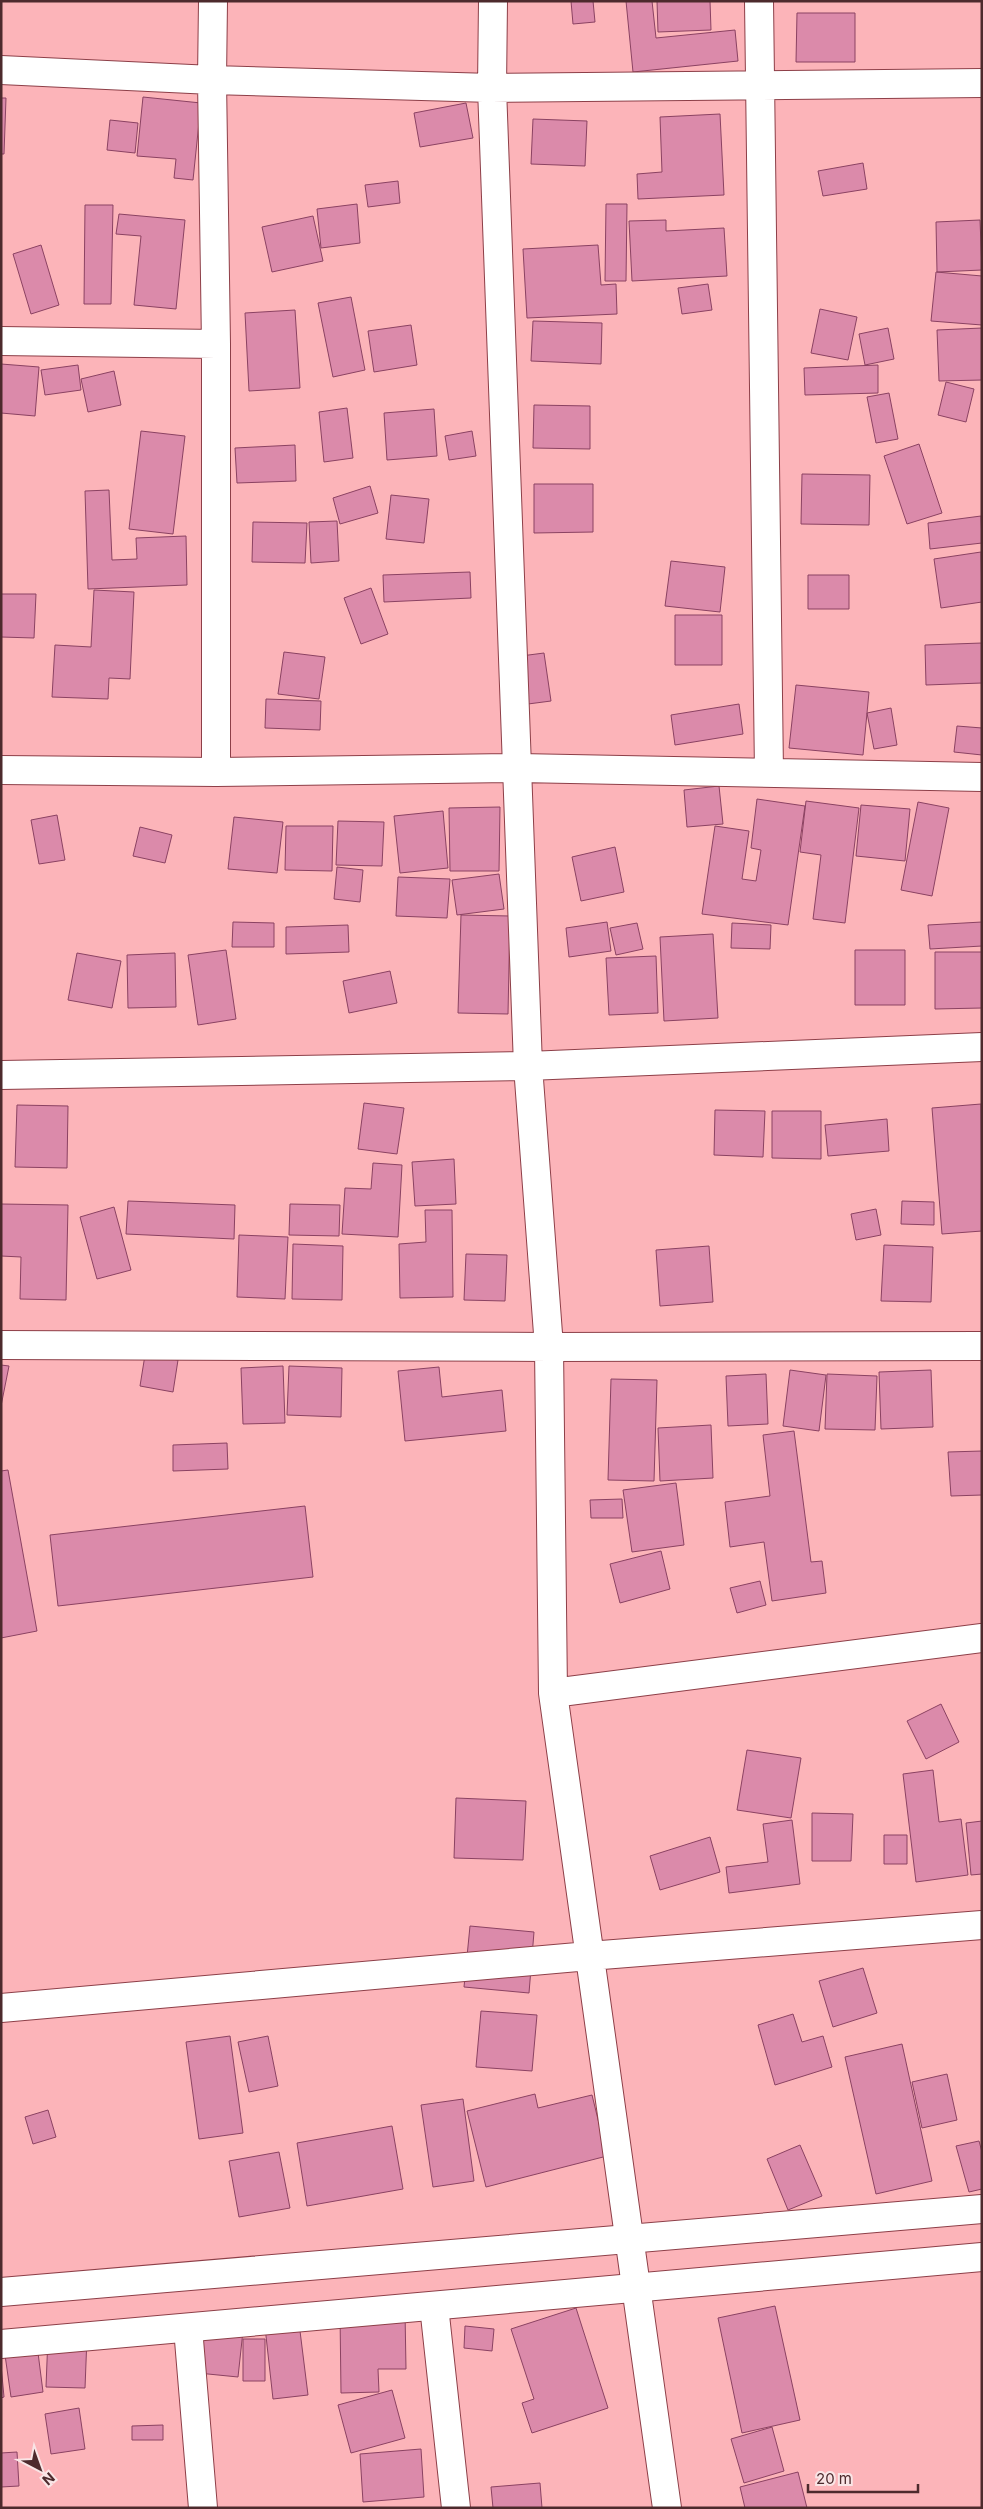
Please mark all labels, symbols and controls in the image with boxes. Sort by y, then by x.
north arrow [15,2444,65,2494]
scale bar [808,2462,918,2494]
text: N [39,2469,58,2489]
text: 20 m [816,2469,852,2488]

